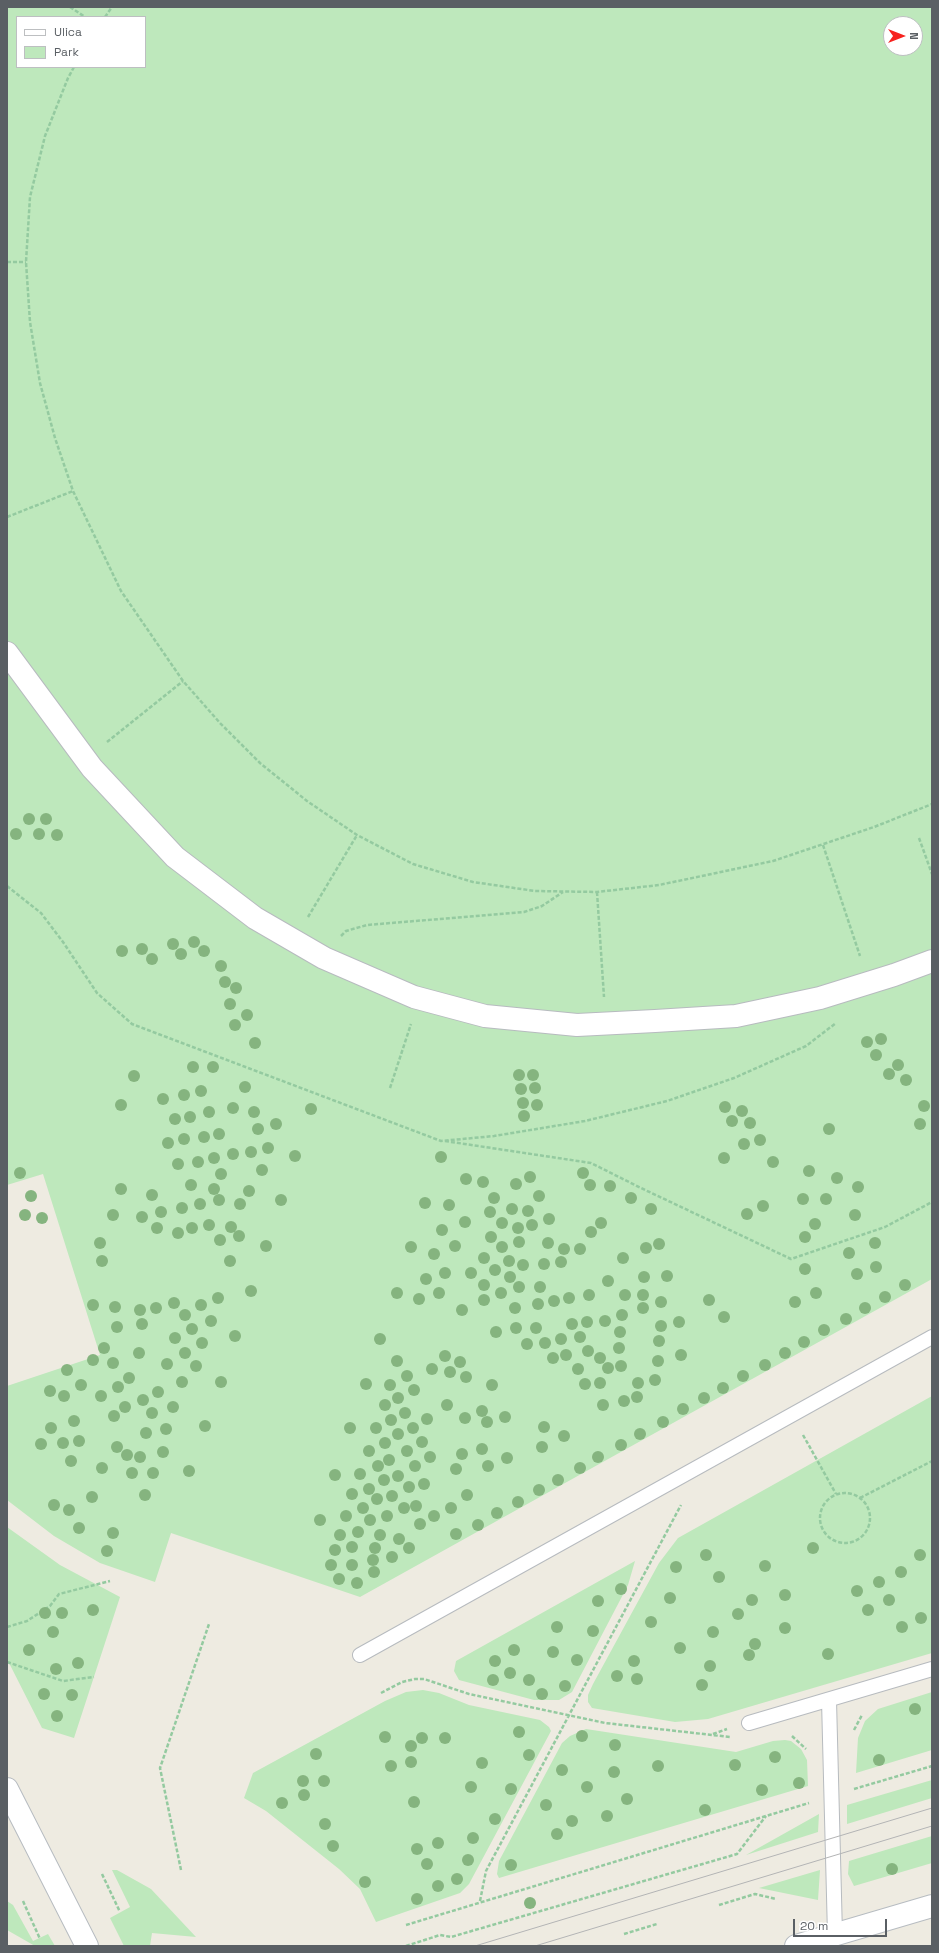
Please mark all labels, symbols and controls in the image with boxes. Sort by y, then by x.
legend [16,16,146,68]
north arrow [883,16,923,56]
text: Ulica [54,24,82,40]
text: N [907,32,921,40]
text: Park [54,44,79,60]
scale bar [795,1911,889,1937]
text: 20 m [800,1918,828,1934]

